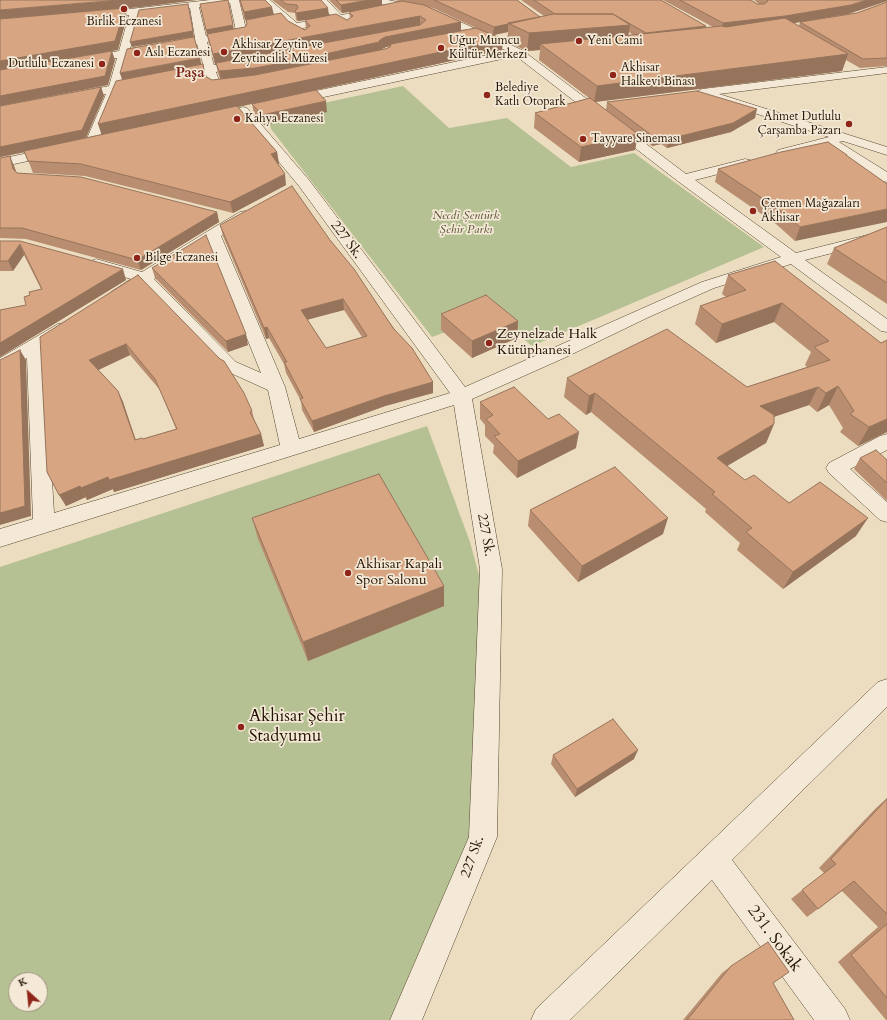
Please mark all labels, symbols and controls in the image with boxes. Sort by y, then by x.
marker: Birlik Eczanesi [119,4,129,14]
place label: Birlik Eczanesi [86,15,162,29]
place label: Uğur Mumcu Kültür Merkezi [449,34,527,62]
place label: Yeni Cami [587,34,643,48]
marker: Yeni Cami [574,36,584,46]
place label: Akhisar Zeytin ve Zeytincilik Müzesi [232,38,327,66]
marker: Uğur Mumcu Kültür Merkezi [436,43,446,53]
place label: Aslı Eczanesi [145,46,210,60]
marker: Akhisar Zeytin ve Zeytincilik Müzesi [219,47,229,57]
marker: Aslı Eczanesi [132,48,142,58]
place label: Dutlulu Eczanesi [8,57,94,71]
marker: Dutlulu Eczanesi [97,59,107,69]
place label: Akhisar Halkevi Binası [621,61,695,89]
district label: Paşa [175,65,205,83]
marker: Akhisar Halkevi Binası [608,70,618,80]
place label: Belediye Katlı Otopark [495,81,566,109]
marker: Belediye Katlı Otopark [482,90,492,100]
place label: Ahmet Dutlulu Çarşamba Pazarı [757,110,841,138]
place label: Kahya Eczanesi [245,112,324,126]
marker: Kahya Eczanesi [232,114,242,124]
marker: Ahmet Dutlulu Çarşamba Pazarı [844,119,854,129]
place label: Tayyare Sineması [591,132,680,146]
marker: Tayyare Sineması [578,134,588,144]
place label: Çetmen Mağazaları Akhisar [761,197,860,225]
marker: Çetmen Mağazaları Akhisar [748,206,758,216]
park label: Necdi Şentürk Şehir Parkı [433,209,499,237]
street label: 227 Sk. [326,218,366,262]
place label: Bilge Eczanesi [145,251,218,265]
marker: Bilge Eczanesi [132,253,142,263]
place label: Zeynelzade Halk Kütüphanesi [497,327,597,360]
marker: Zeynelzade Halk Kütüphanesi [484,338,494,348]
street label: 227 Sk. [473,512,497,558]
place label: Akhisar Kapalı Spor Salonu [356,557,442,590]
marker: Akhisar Kapalı Spor Salonu [343,568,353,578]
place label: Akhisar Şehir Stadyumu [249,707,345,747]
marker: Akhisar Şehir Stadyumu [236,722,246,732]
street label: 227 Sk. [458,834,488,880]
street label: 231. Sokak [742,902,806,976]
north arrow [8,972,48,1012]
text: K [15,973,30,990]

